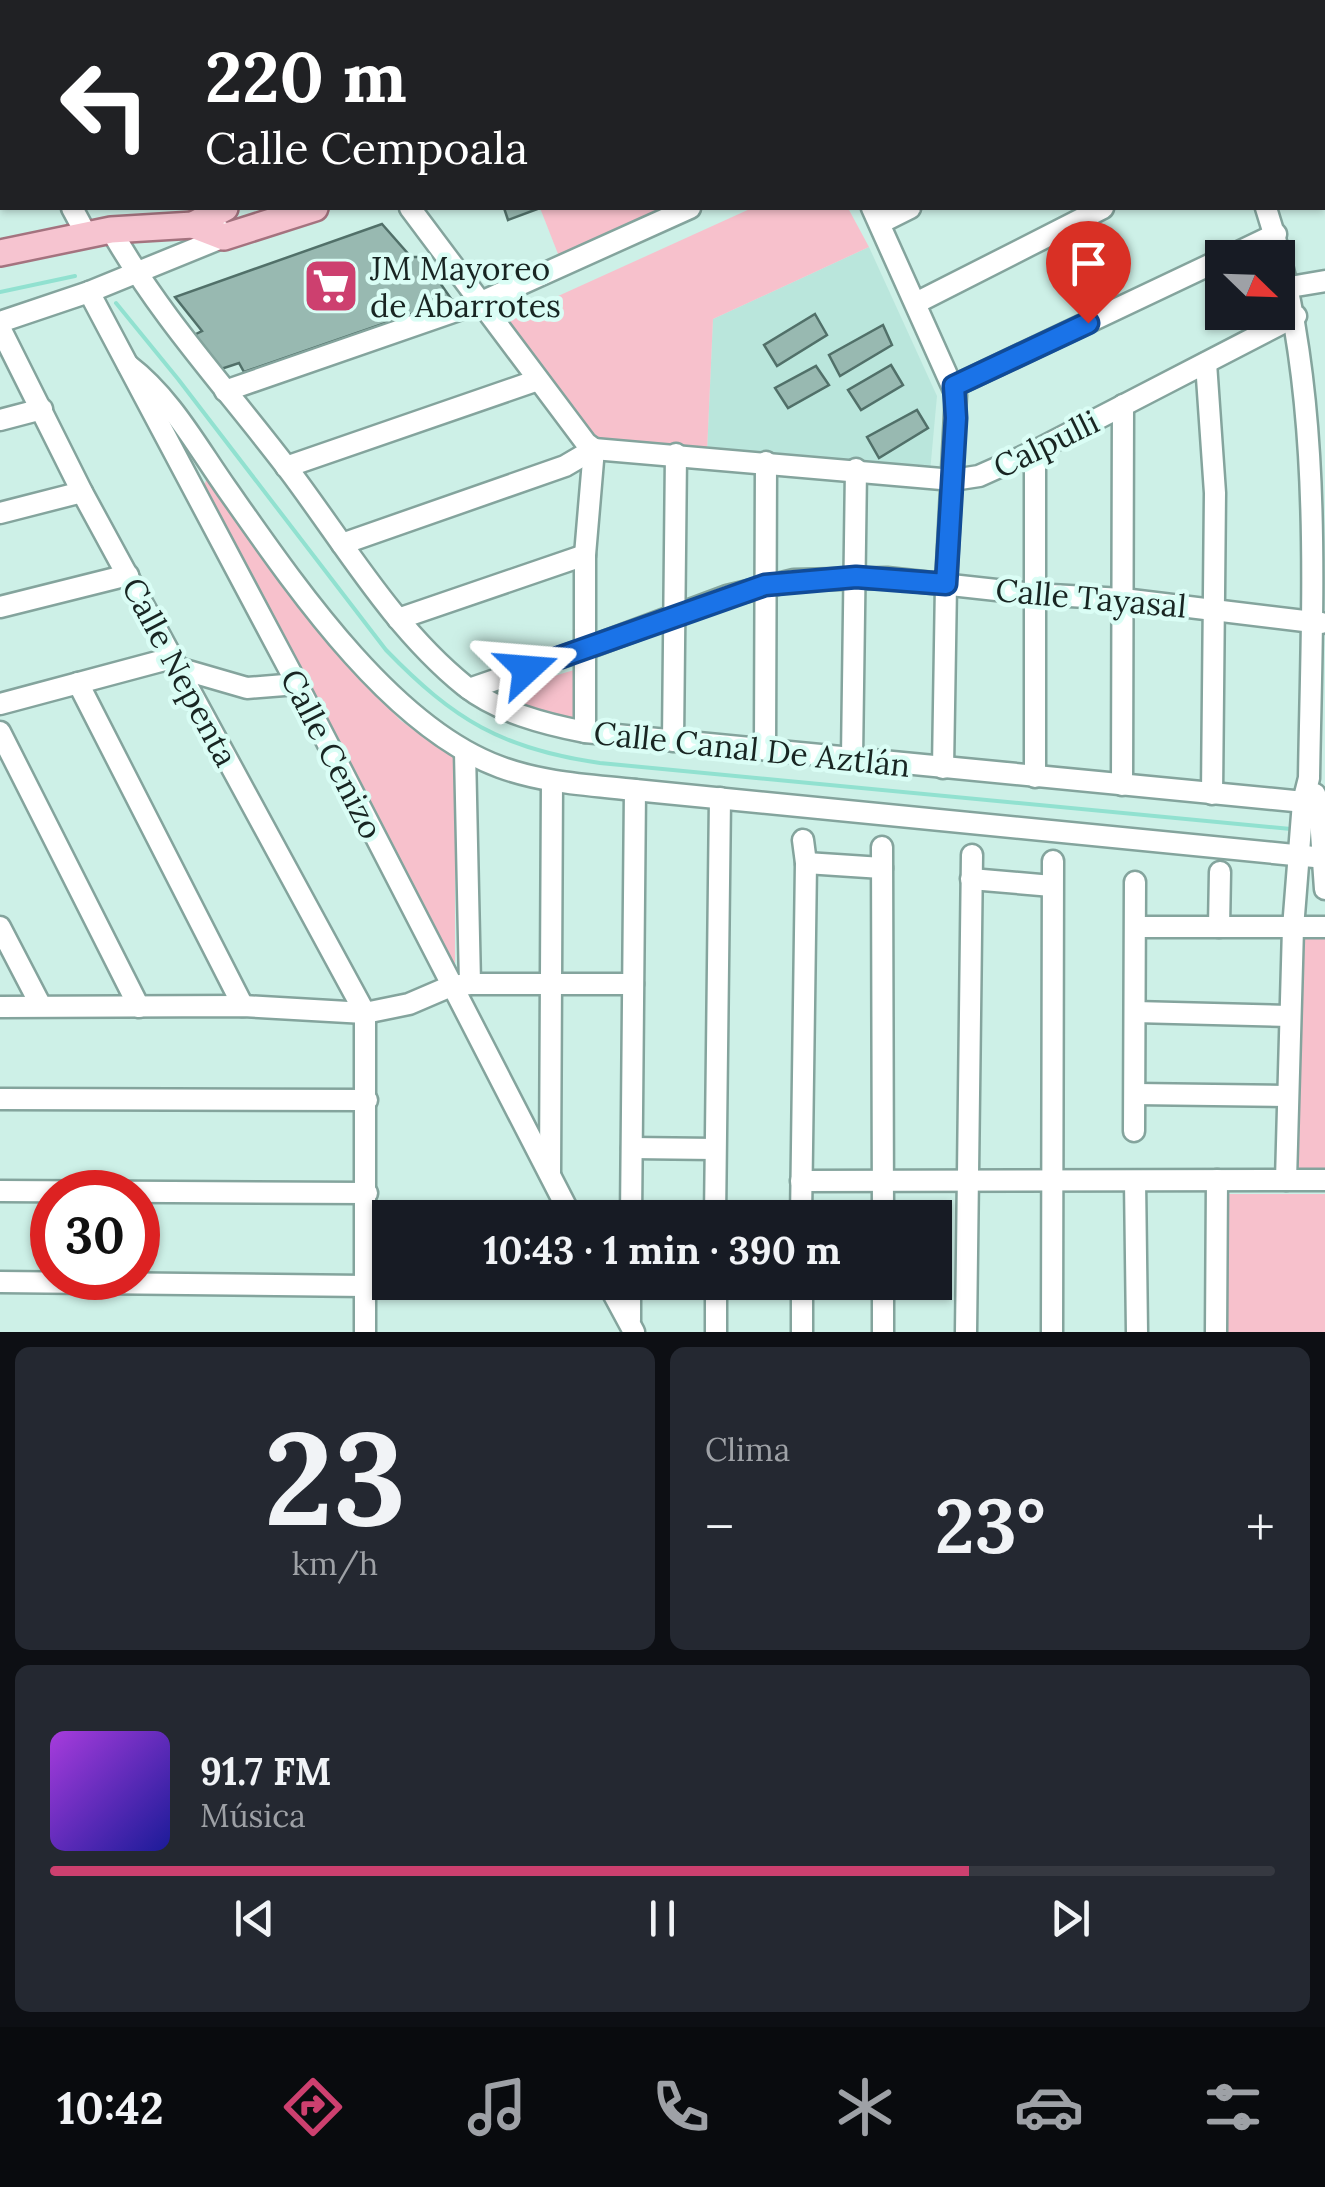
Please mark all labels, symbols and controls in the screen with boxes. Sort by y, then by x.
text: 220 m [205,32,407,121]
icon: left [40,40,170,170]
text: Calle Cempoala [205,119,528,176]
pin [1046,221,1131,324]
icon: arrive [1061,236,1116,291]
north arrow [1205,240,1295,330]
map controls [1205,240,1295,330]
place label: JM Mayoreo de Abarrotes [369,248,561,326]
supermarket icon: JM Mayoreo de Abarrotes [301,256,361,316]
street label: Calpulli [987,401,1105,487]
street label: Calle Tayasal [994,569,1188,627]
street label: Calle Nepenta [113,571,247,773]
position arrow [475,617,579,721]
street label: Calle Cenizo [272,662,392,846]
street label: Calle Canal De Aztlán [592,712,912,786]
speed limit sign: 30 [30,1170,160,1300]
text: 10:43 · 1 min · 390 m [483,1226,841,1274]
text: 23 [264,1394,406,1561]
text: Clima [705,1429,790,1470]
text: 23° [935,1478,1045,1574]
text: − [705,1492,734,1562]
text: + [1246,1492,1275,1562]
text: km/h [292,1543,378,1584]
text: 91.7 FM [200,1747,332,1795]
text: Música [200,1795,306,1836]
icon: previous [227,1891,282,1946]
icon: pause [635,1891,690,1946]
icon: next [1043,1891,1098,1946]
icon: directions [278,2072,348,2142]
icon: music [462,2072,532,2142]
icon: phone [646,2072,716,2142]
icon: climate [830,2072,900,2142]
icon: car [1014,2072,1084,2142]
icon: filters [1198,2072,1268,2142]
text: 10:42 [57,2079,164,2136]

